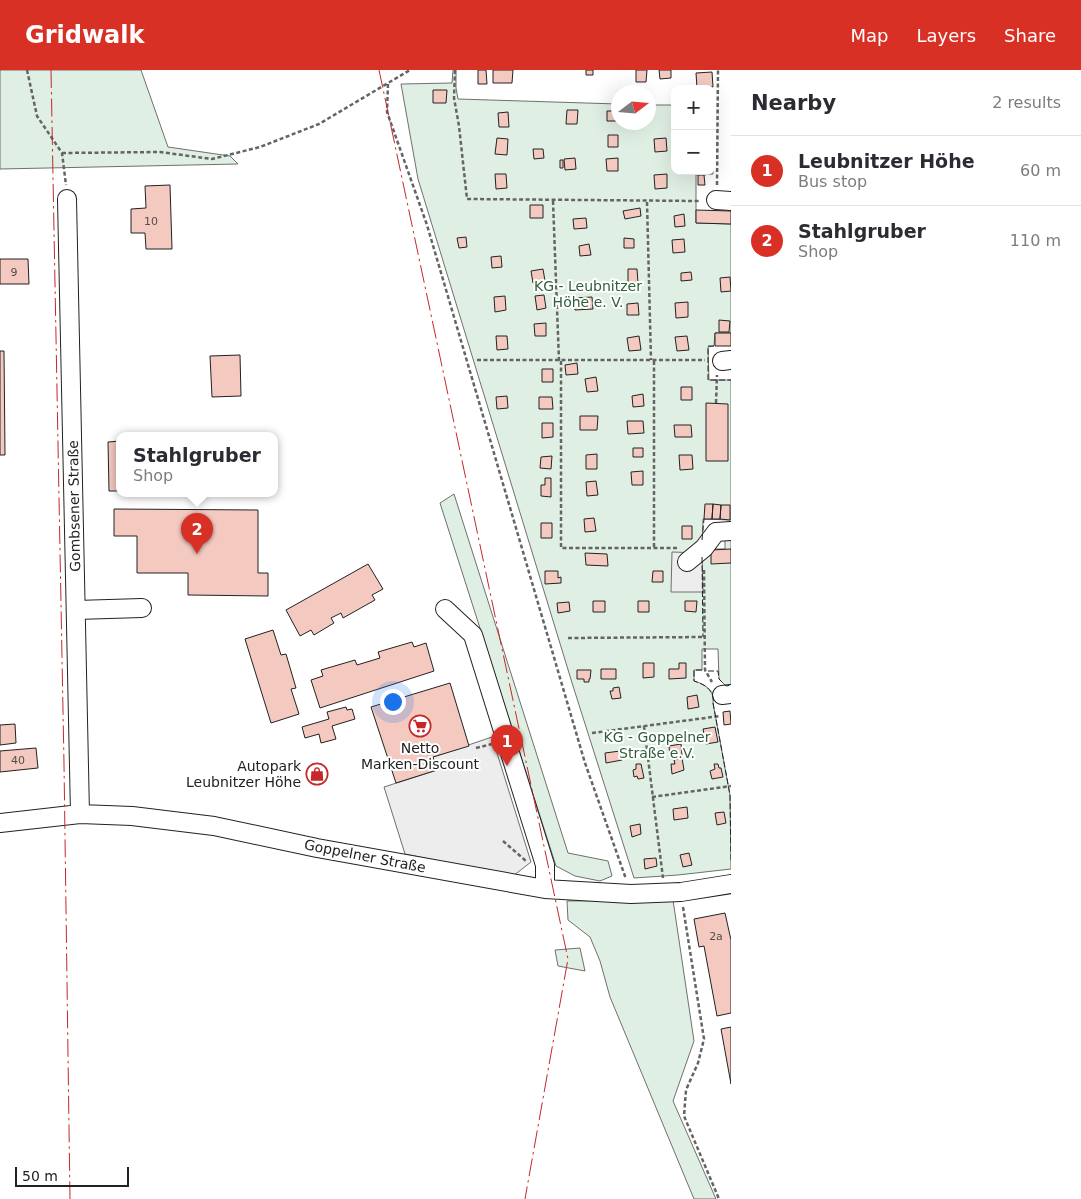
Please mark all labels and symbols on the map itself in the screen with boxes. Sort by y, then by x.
north arrow [611,85,656,130]
house number: 10 [144,215,158,228]
house number: 9 [11,266,18,279]
park label: KG - Leubnitzer Höhe e. V. [534,278,642,310]
street label: Gombsener Straße [65,440,83,572]
pin: 2 [181,513,213,554]
your location [380,689,406,715]
supermarket icon: Netto Marken-Discount [408,714,432,738]
pin: 1 [491,725,523,766]
park label: KG - Goppelner Straße e.V. [604,729,711,761]
place label: Netto Marken-Discount [361,740,480,772]
house number: 40 [11,754,25,767]
place label: Autopark Leubnitzer Höhe [186,758,302,790]
shop icon: Autopark Leubnitzer Höhe [305,762,329,786]
street label: Goppelner Straße [303,836,427,876]
house number: 2a [709,930,723,943]
scale bar [15,1164,129,1187]

